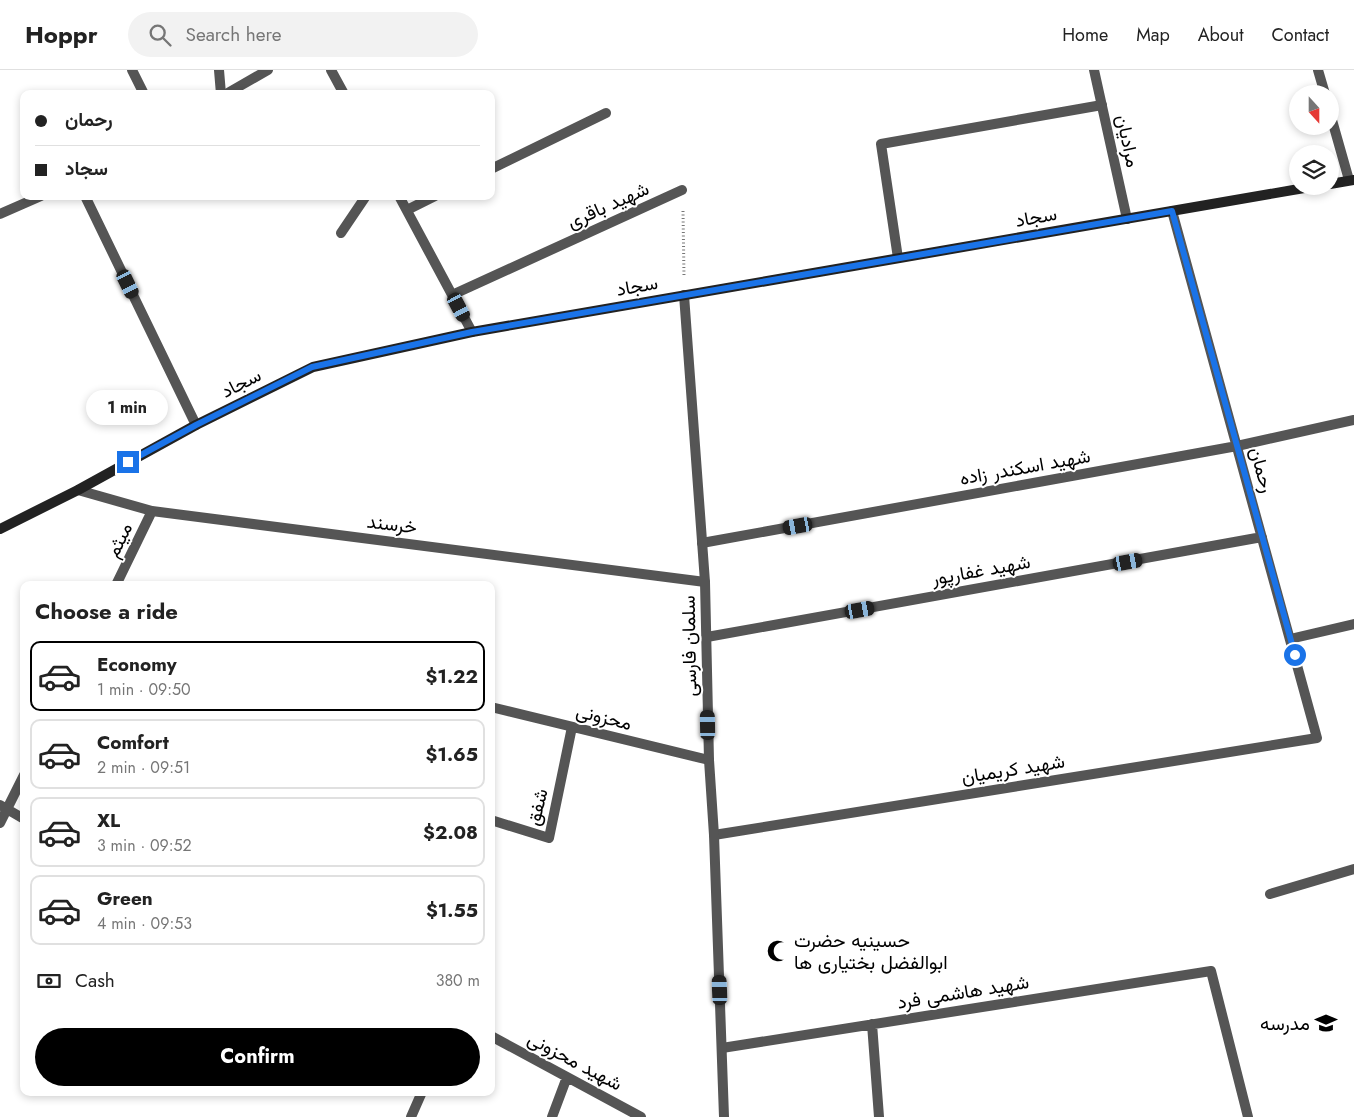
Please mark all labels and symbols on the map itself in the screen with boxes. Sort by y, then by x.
north arrow [1289,85,1339,135]
street label: مرادیان [1109,112,1147,170]
street label: شهید باقری [563,175,653,235]
street label: سجاد [1013,200,1059,234]
car [114,267,141,301]
street label: سجاد [614,269,660,303]
car [445,290,472,324]
street label: سجاد [216,361,266,405]
callout: 1 min [87,390,169,424]
street label: شهید اسکندر زاده [957,442,1093,492]
street label: رحمان [1243,444,1281,496]
route end [117,451,139,473]
street label: خرسند [366,508,418,540]
car [781,516,814,536]
street label: میثم [99,518,139,562]
street label: شهید غفارپور [928,548,1033,592]
car [1111,552,1144,572]
street label: سلمان فارسی [675,595,703,697]
car [843,600,876,620]
route start [1284,644,1306,666]
street label: محزونی [573,697,635,737]
car [700,710,715,740]
street label: شهید کریمیان [959,747,1067,791]
street label: شفق [519,786,555,828]
place label: حسینیه حضرت ابوالفضل بختیاری ها [794,927,948,976]
mosque icon: حسینیه حضرت ابوالفضل بختیاری ها [765,938,791,964]
street label: شهید هاشمی فرد [895,968,1031,1016]
car [711,975,728,1005]
place label: مدرسه [1260,1010,1310,1037]
school or university icon: مدرسه [1313,1010,1339,1036]
street label: شهید محزونی [523,1025,627,1097]

